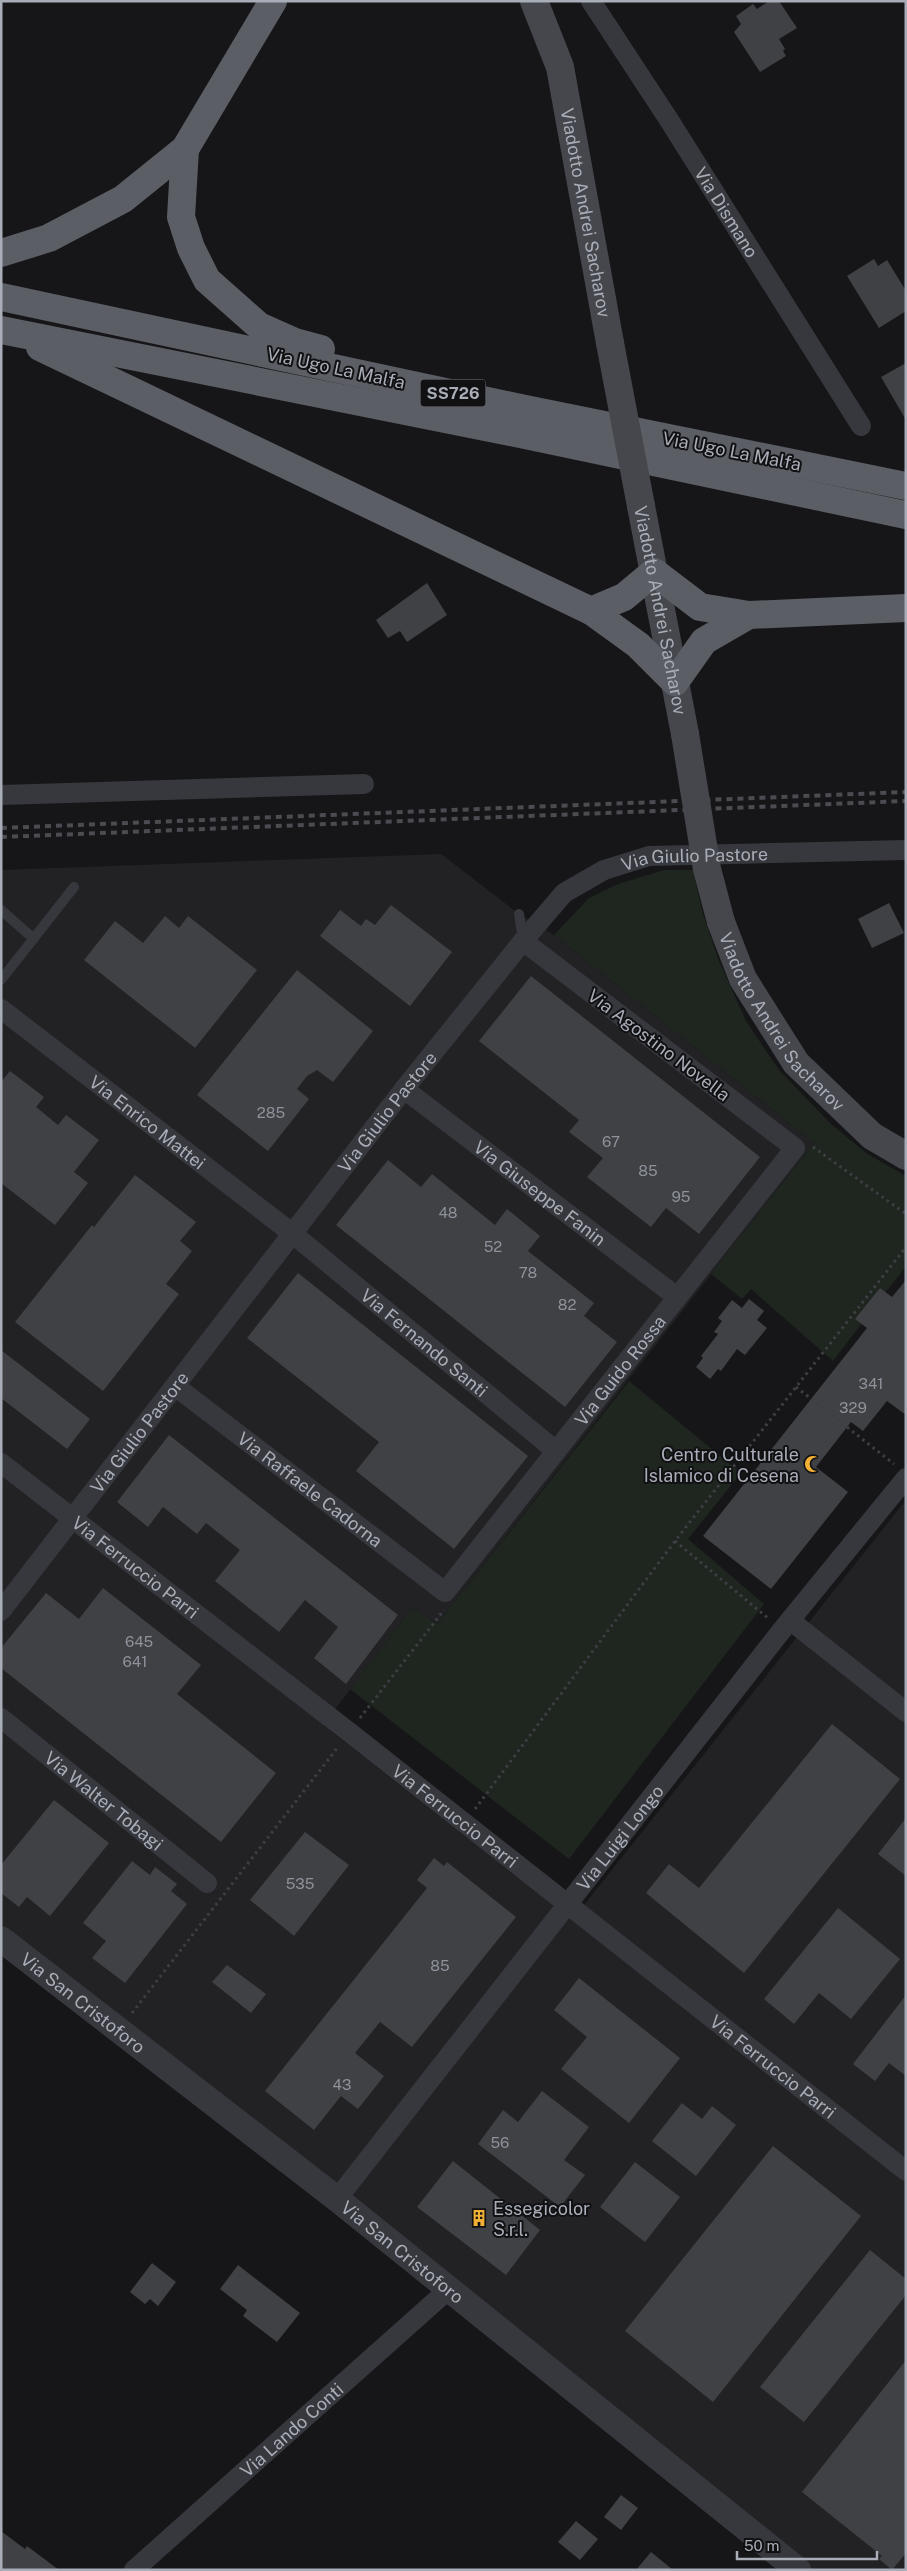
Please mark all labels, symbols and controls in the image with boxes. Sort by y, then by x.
street label: Viadotto Andrei Sacharov [557,106,616,319]
street label: Via Dismano [690,163,763,261]
street label: Via Ugo La Malfa [265,343,407,393]
road number: SS726 [420,379,486,406]
street label: Via Ugo La Malfa [661,427,803,475]
street label: Viadotto Andrei Sacharov [631,504,692,716]
street label: Via Giulio Pastore [619,843,768,875]
street label: Viadotto Andrei Sacharov [715,929,849,1115]
street label: Via Agostino Novella [584,985,734,1105]
street label: Via Giulio Pastore [333,1047,441,1176]
street label: Via Enrico Mattei [85,1071,210,1173]
house number: 285 [257,1104,285,1121]
house number: 67 [602,1133,620,1150]
street label: Via Giuseppe Fanin [470,1136,610,1250]
house number: 85 [638,1162,658,1179]
house number: 95 [672,1188,690,1205]
house number: 48 [438,1204,458,1221]
house number: 52 [484,1238,502,1255]
house number: 78 [519,1264,537,1281]
street label: Via Fernando Santi [357,1284,492,1401]
house number: 82 [558,1296,576,1313]
street label: Via Guido Rossa [570,1311,670,1430]
street label: Via Giulio Pastore [86,1367,193,1497]
house number: 341 [859,1375,883,1392]
house number: 329 [839,1399,867,1416]
street label: Via Raffaele Cadorna [234,1427,387,1551]
place label: Centro Culturale Islamico di Cesena [644,1444,799,1486]
mosque icon: Centro Culturale Islamico di Cesena [803,1454,823,1474]
street label: Via Ferruccio Parri [68,1511,203,1622]
house number: 645 [125,1633,153,1650]
house number: 641 [123,1653,147,1670]
street label: Via Walter Tobagi [41,1747,168,1854]
street label: Via Ferruccio Parri [388,1760,522,1872]
street label: Via Luigi Longo [572,1780,668,1894]
house number: 535 [286,1875,314,1892]
street label: Via San Cristoforo [17,1948,150,2057]
house number: 85 [430,1957,450,1974]
street label: Via Ferruccio Parri [706,2010,840,2122]
house number: 43 [333,2076,351,2093]
house number: 56 [491,2134,509,2151]
street label: Via San Cristoforo [337,2196,468,2307]
place label: Essegicolor S.r.l. [493,2198,590,2240]
building icon: Essegicolor S.r.l. [469,2208,489,2228]
street label: Via Lando Conti [236,2378,347,2481]
scale bar [737,2528,877,2560]
text: 50 m [744,2537,779,2554]

